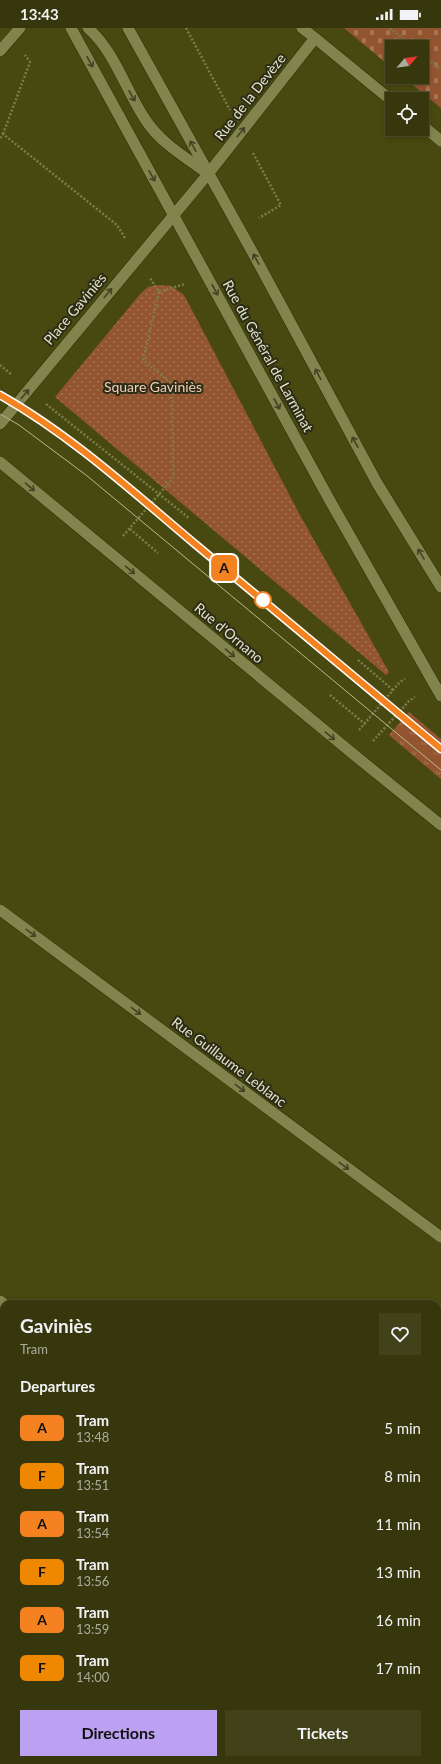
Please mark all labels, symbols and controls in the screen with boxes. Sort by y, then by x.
text: 13:43 [20,5,59,23]
north arrow [385,40,429,84]
map controls [385,40,429,136]
street label: Rue de la Devèze [210,50,289,144]
one-way arrow [86,56,94,68]
one-way arrow [129,90,137,102]
button: locate [385,92,429,136]
one-way arrow [236,127,245,138]
one-way arrow [188,140,196,152]
one-way arrow [149,170,157,182]
one-way arrow [252,254,260,266]
street label: Place Gaviniès [40,269,110,348]
street label: Rue du Général de Larminat [220,277,317,435]
one-way arrow [212,284,219,296]
one-way arrow [103,288,112,299]
one-way arrow [314,368,321,380]
park label: Square Gaviniès [104,378,202,395]
one-way arrow [20,388,29,399]
one-way arrow [274,398,282,410]
one-way arrow [351,436,358,448]
one-way arrow [25,483,35,492]
one-way arrow [416,548,424,560]
line badge: A [211,555,237,581]
text: A [219,559,229,576]
one-way arrow [124,566,135,575]
unlabelled marker [254,591,272,609]
street label: Rue d'Ornano [191,599,267,666]
one-way arrow [225,648,236,657]
one-way arrow [325,731,336,740]
one-way arrow [26,929,37,938]
one-way arrow [130,1007,141,1015]
street label: Rue Guillaume Leblanc [169,1013,290,1110]
one-way arrow [234,1084,245,1092]
one-way arrow [339,1162,350,1170]
button: heart [379,1313,421,1355]
text: Gaviniès [20,1314,92,1337]
text: Tram [20,1341,48,1357]
text: Departures [20,1377,95,1395]
text: Tram [76,1411,109,1429]
text: A [37,1419,47,1436]
text: 5 min [384,1419,421,1437]
text: 13:48 [76,1429,109,1445]
text: Tram [76,1459,109,1477]
text: F [38,1467,46,1484]
text: 8 min [384,1467,421,1485]
text: 13:51 [76,1477,109,1493]
text: Tram [76,1507,109,1525]
text: A [37,1515,47,1532]
text: 11 min [375,1515,421,1533]
text: 13:54 [76,1525,109,1541]
text: Tram [76,1555,109,1573]
text: F [38,1563,46,1580]
text: 13 min [375,1563,421,1581]
text: 13:56 [76,1573,109,1589]
text: Tram [76,1603,109,1621]
text: A [37,1611,47,1628]
text: 16 min [375,1611,421,1629]
text: 13:59 [76,1621,109,1637]
text: Tram [76,1651,109,1669]
text: F [38,1659,46,1676]
text: 17 min [375,1659,421,1677]
text: 14:00 [76,1669,109,1685]
button: Directions [20,1710,217,1756]
button: Tickets [225,1710,421,1756]

